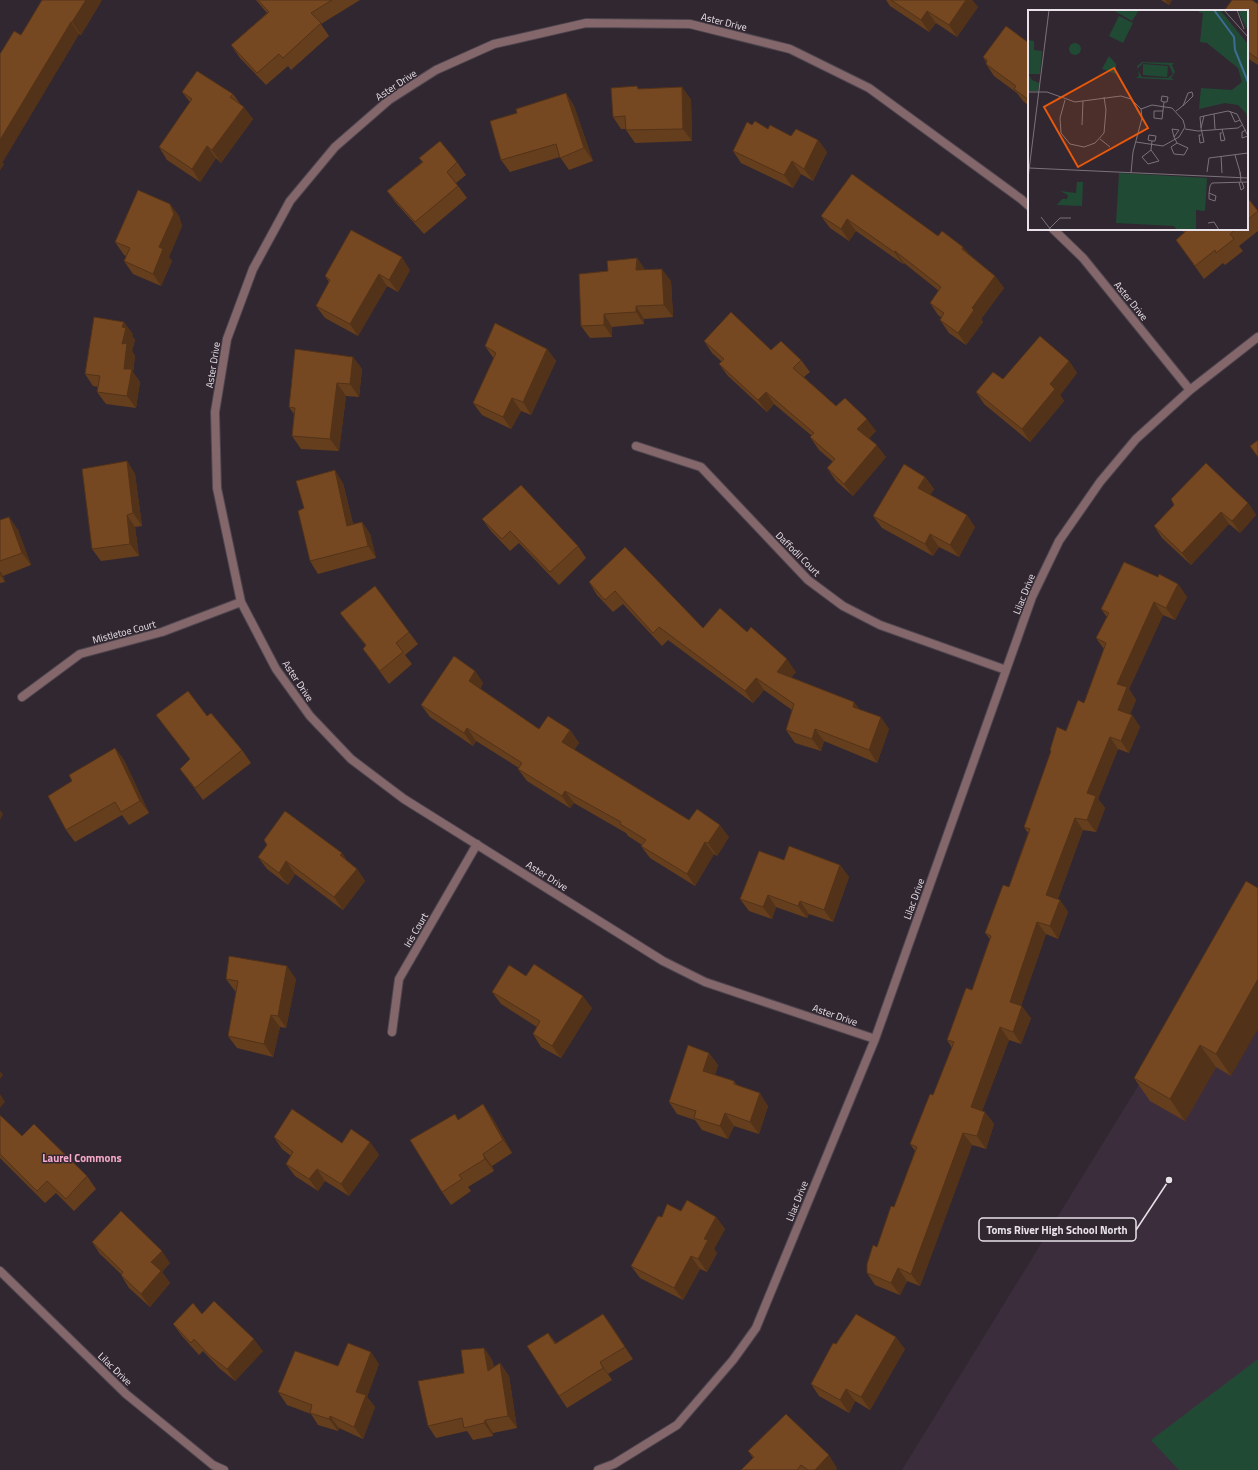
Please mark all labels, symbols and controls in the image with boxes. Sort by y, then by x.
street label: Aster Drive [700,9,748,35]
inset map [1028,10,1248,230]
street label: Aster Drive [372,66,420,104]
street label: Aster Drive [1110,278,1152,324]
street label: Aster Drive [202,341,224,389]
street label: Daffodil Court [772,528,824,580]
street label: Lilac Drive [1009,571,1039,617]
street label: Mistletoe Court [91,616,158,648]
street label: Aster Drive [279,657,317,705]
street label: Aster Drive [523,857,571,895]
street label: Lilac Drive [900,876,928,922]
street label: Iris Court [400,909,432,950]
street label: Aster Drive [810,1000,860,1030]
district label: Laurel Commons [42,1150,122,1166]
street label: Lilac Drive [782,1178,812,1224]
callout: Toms River High School North [979,1218,1136,1241]
text: Toms River High School North [986,1222,1128,1238]
street label: Lilac Drive [94,1349,136,1389]

